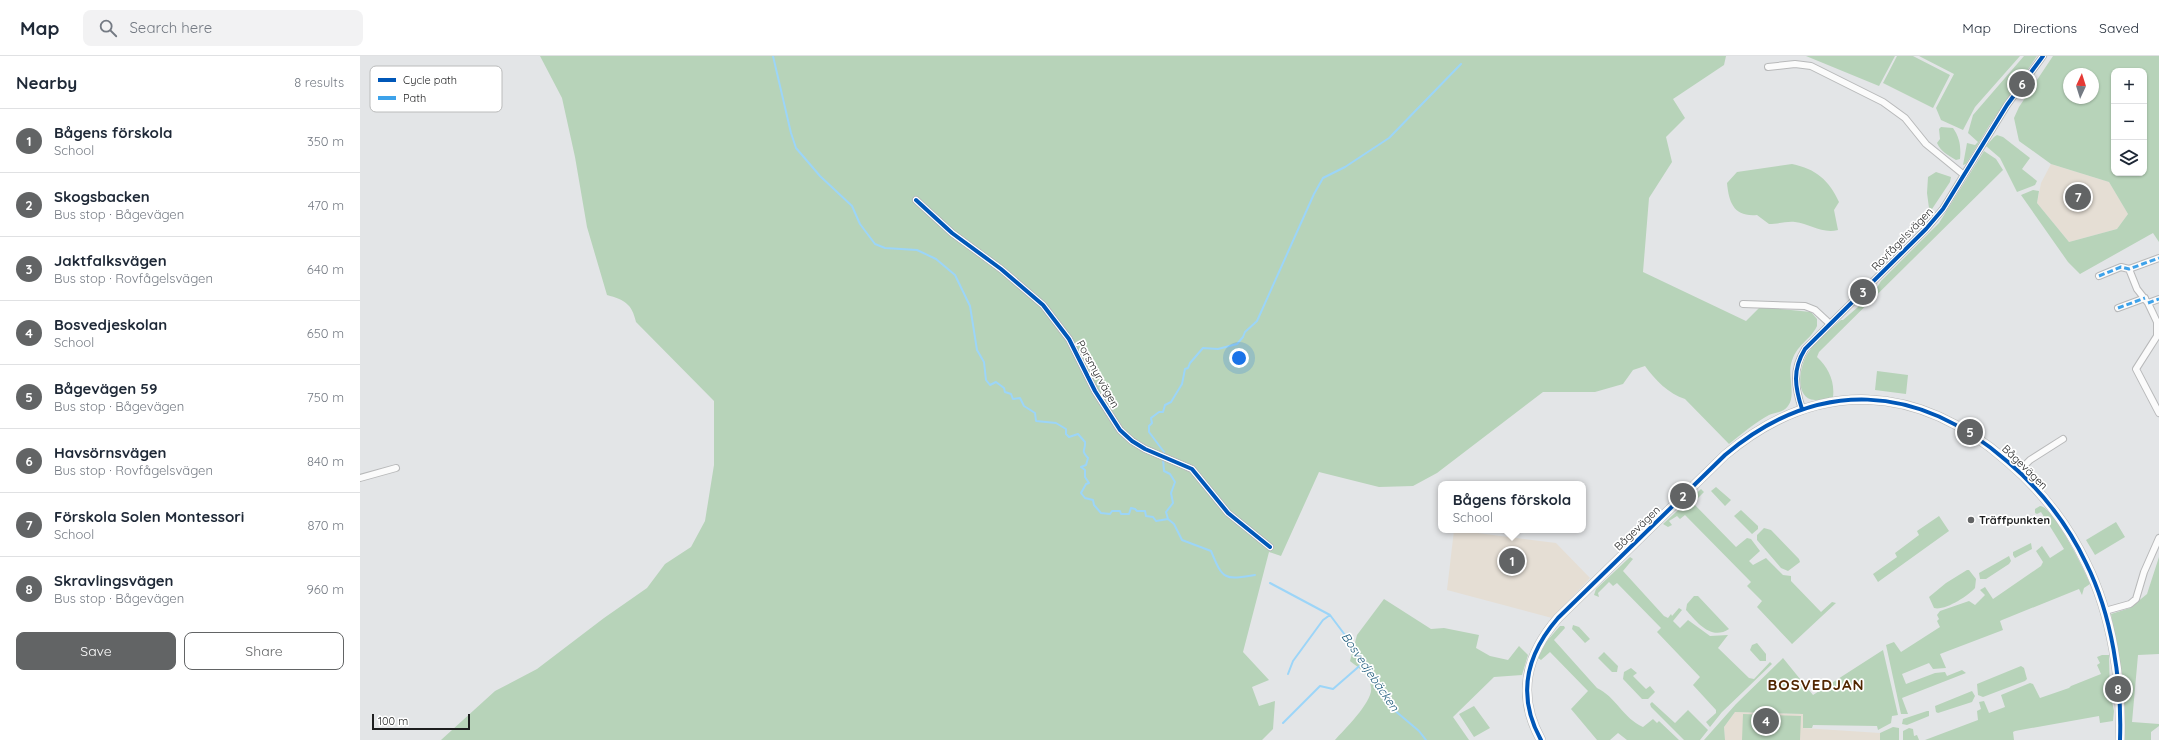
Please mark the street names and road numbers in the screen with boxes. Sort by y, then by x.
street label: Rovfågelsvägen [1868,204,1936,274]
street label: Porsmyrvägen [1074,338,1122,410]
street label: Bågevägen [1999,442,2051,492]
street label: Bågevägen [1611,503,1663,553]

